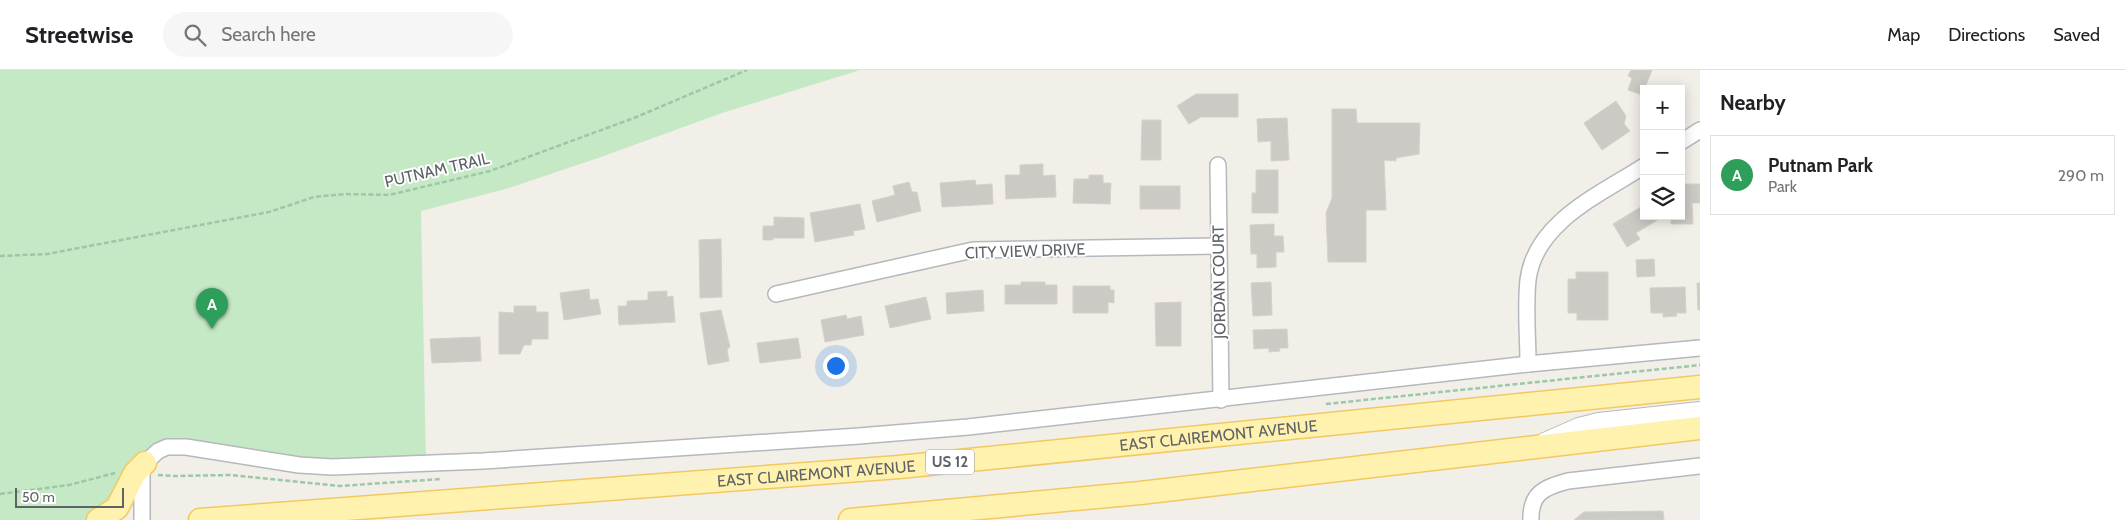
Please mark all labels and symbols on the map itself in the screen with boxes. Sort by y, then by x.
street label: PUTNAM TRAIL [383,149,491,191]
street label: JORDAN COURT [1209,225,1230,340]
street label: CITY VIEW DRIVE [964,239,1086,263]
pin: A [196,288,228,329]
your location [823,353,849,379]
street label: EAST CLAIREMONT AVENUE [1119,416,1318,454]
road number: US 12 [926,450,974,474]
street label: EAST CLAIREMONT AVENUE [716,456,916,490]
scale bar [15,485,124,508]

